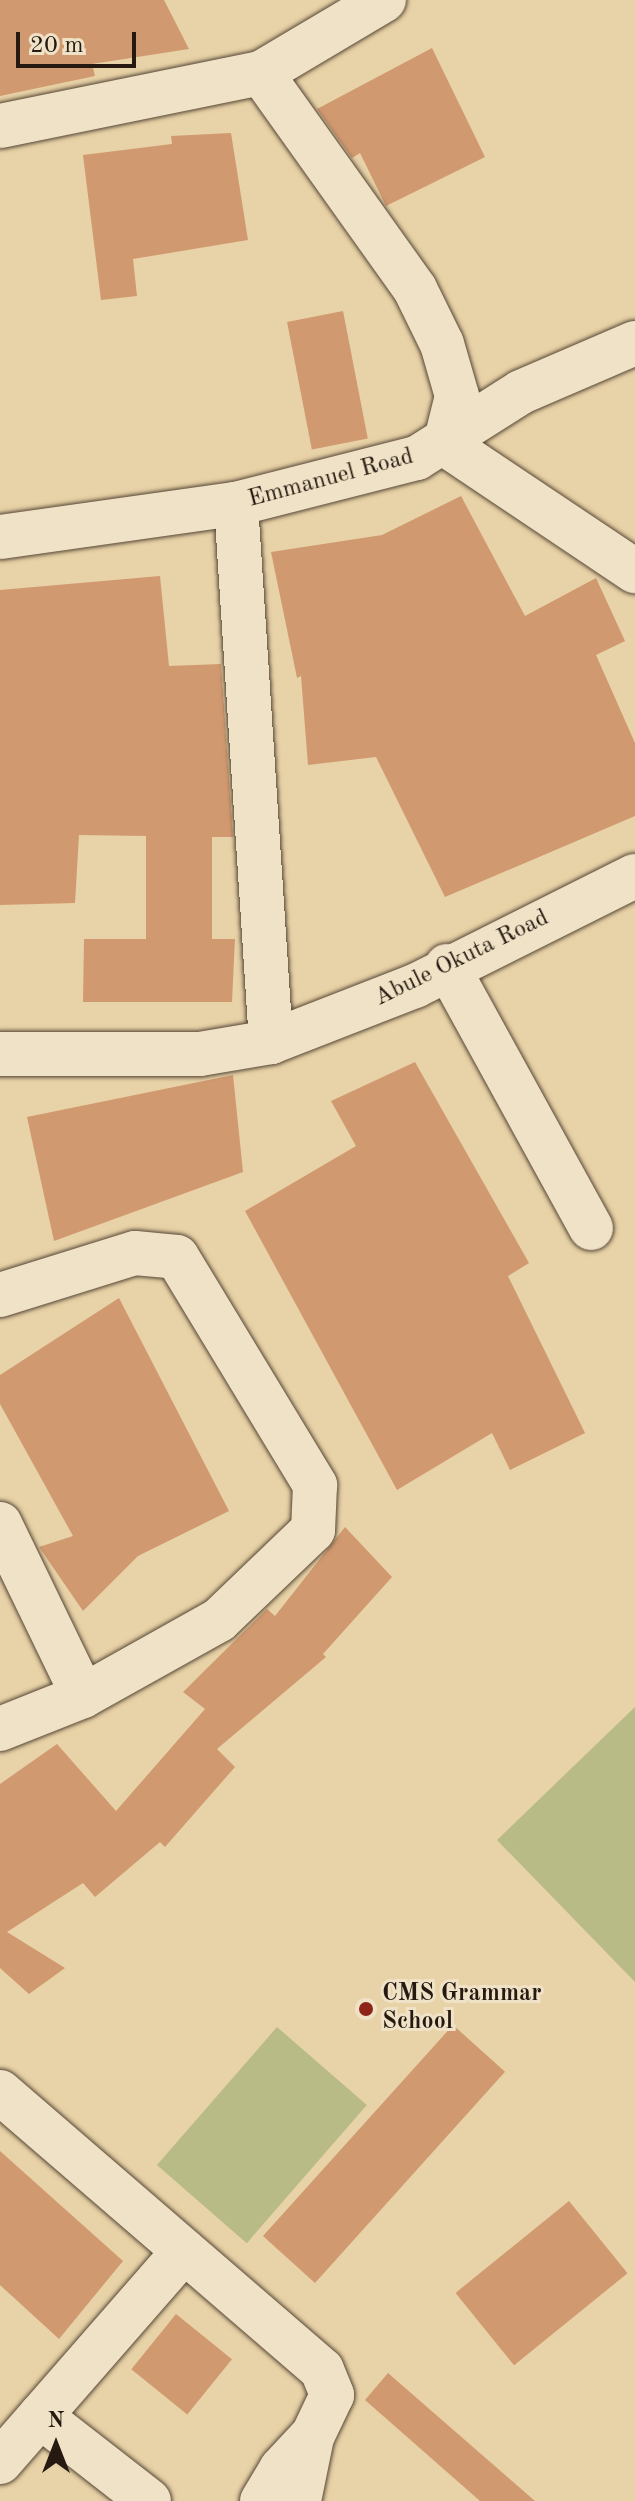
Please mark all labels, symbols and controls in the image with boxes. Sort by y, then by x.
scale bar [20,16,140,66]
text: 20 m [30,34,84,58]
street label: Emmanuel Road [245,443,417,515]
street label: Abule Okuta Road [370,904,554,1014]
place label: CMS Grammar School [382,1981,542,2037]
marker: CMS Grammar School [357,2000,375,2018]
north arrow [16,2405,96,2485]
text: N [48,2410,64,2432]

